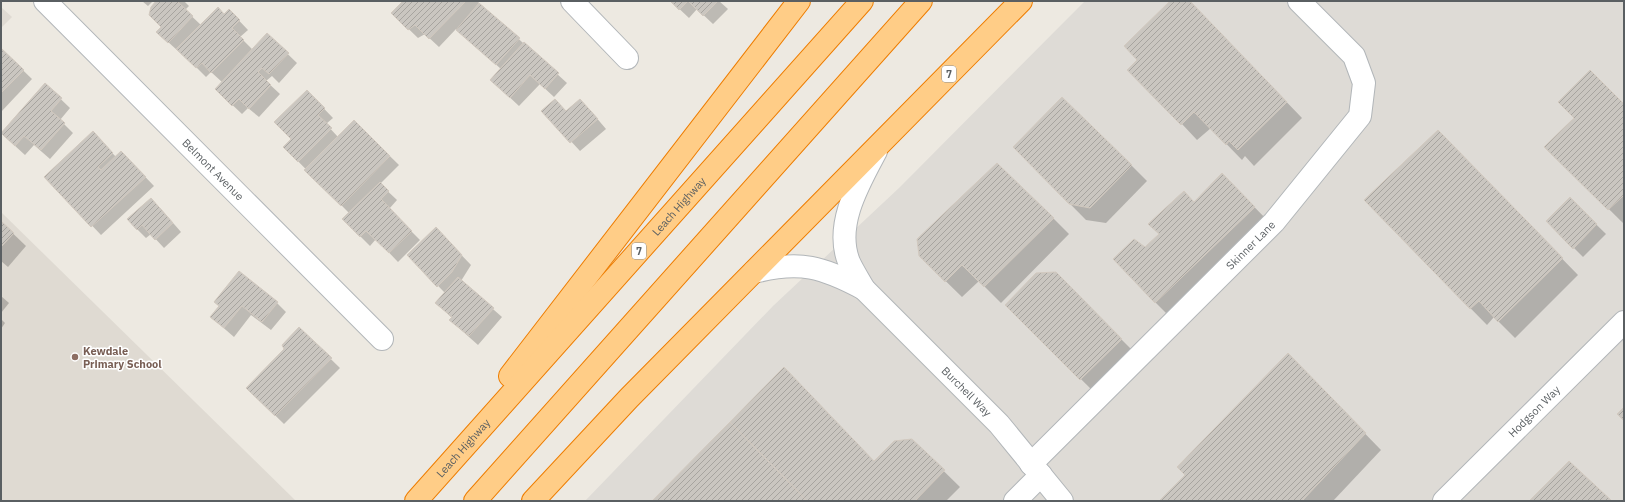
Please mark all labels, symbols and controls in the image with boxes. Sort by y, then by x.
road number: 7 [942,66,956,82]
street label: Belmont Avenue [179,136,247,203]
street label: Leach Highway [649,174,709,238]
street label: Skinner Lane [1223,218,1278,273]
road number: 7 [632,243,646,259]
place label: Kewdale Primary School [83,344,162,371]
marker: Kewdale Primary School [70,352,80,362]
street label: Burchell Way [939,364,995,420]
street label: Hodgson Way [1505,382,1563,440]
street label: Leach Highway [433,415,493,480]

